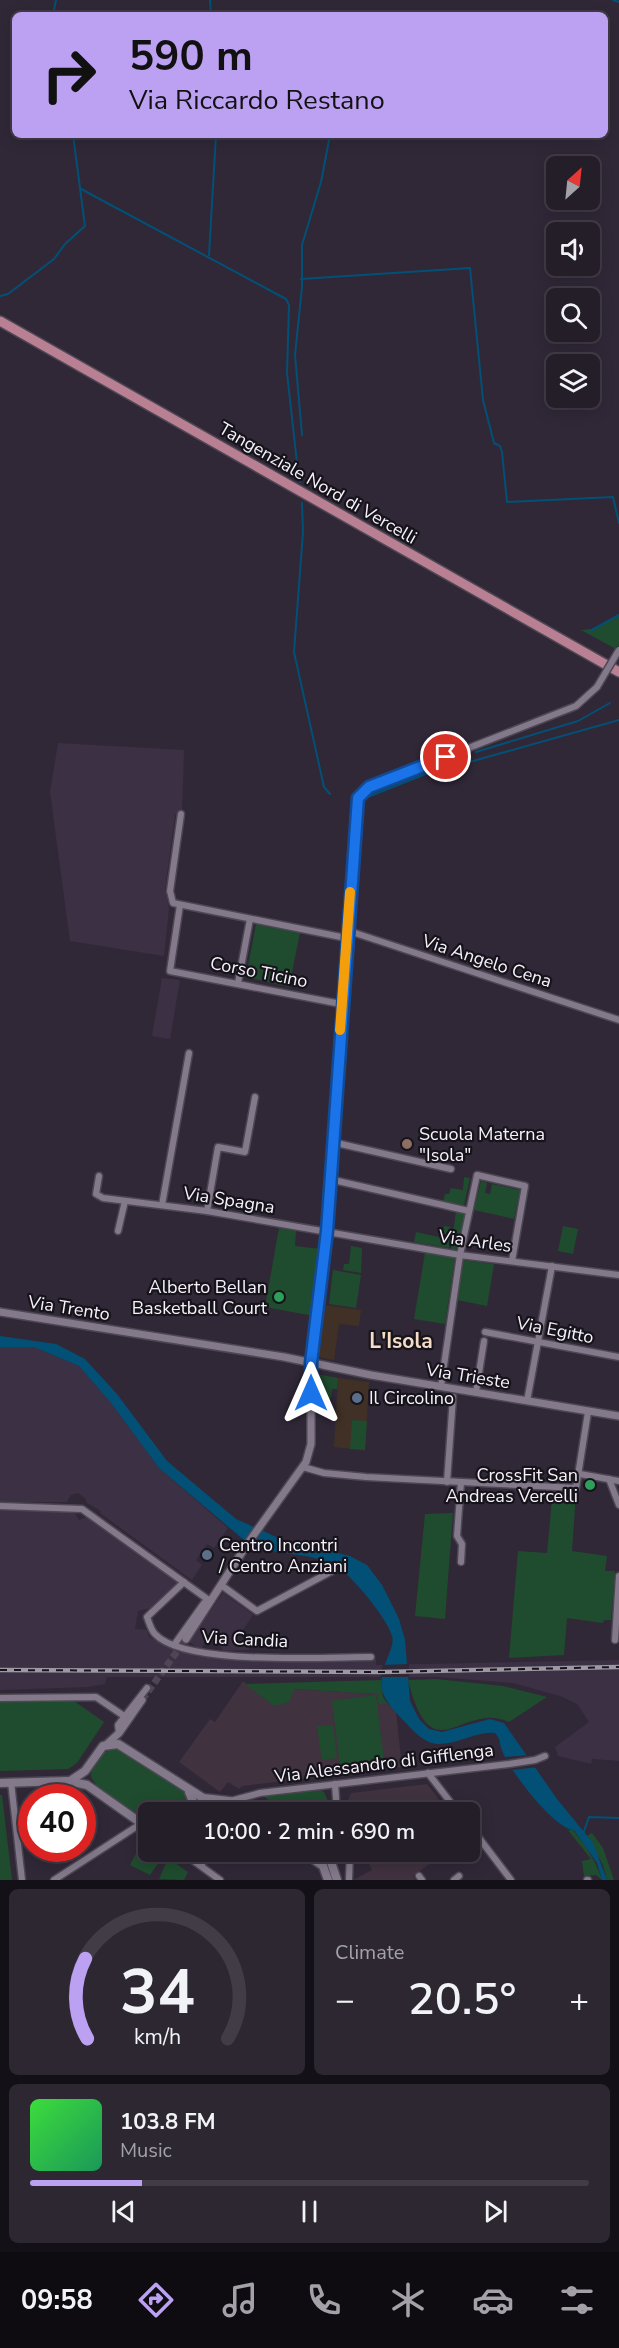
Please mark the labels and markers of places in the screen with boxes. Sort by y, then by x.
pin [420,731,471,782]
place label: Scuola Materna "Isola" [419,1122,545,1167]
marker: Scuola Materna "Isola" [400,1137,414,1151]
place label: Alberto Bellan Basketball Court [132,1275,268,1320]
marker: Alberto Bellan Basketball Court [272,1290,286,1304]
place label: Il Circolino [369,1386,454,1410]
marker: Il Circolino [350,1391,364,1405]
place label: CrossFit San Andreas Vercelli [446,1463,578,1508]
marker: CrossFit San Andreas Vercelli [583,1478,597,1492]
place label: Centro Incontri / Centro Anziani [218,1533,347,1578]
marker: Centro Incontri / Centro Anziani [200,1548,214,1562]

